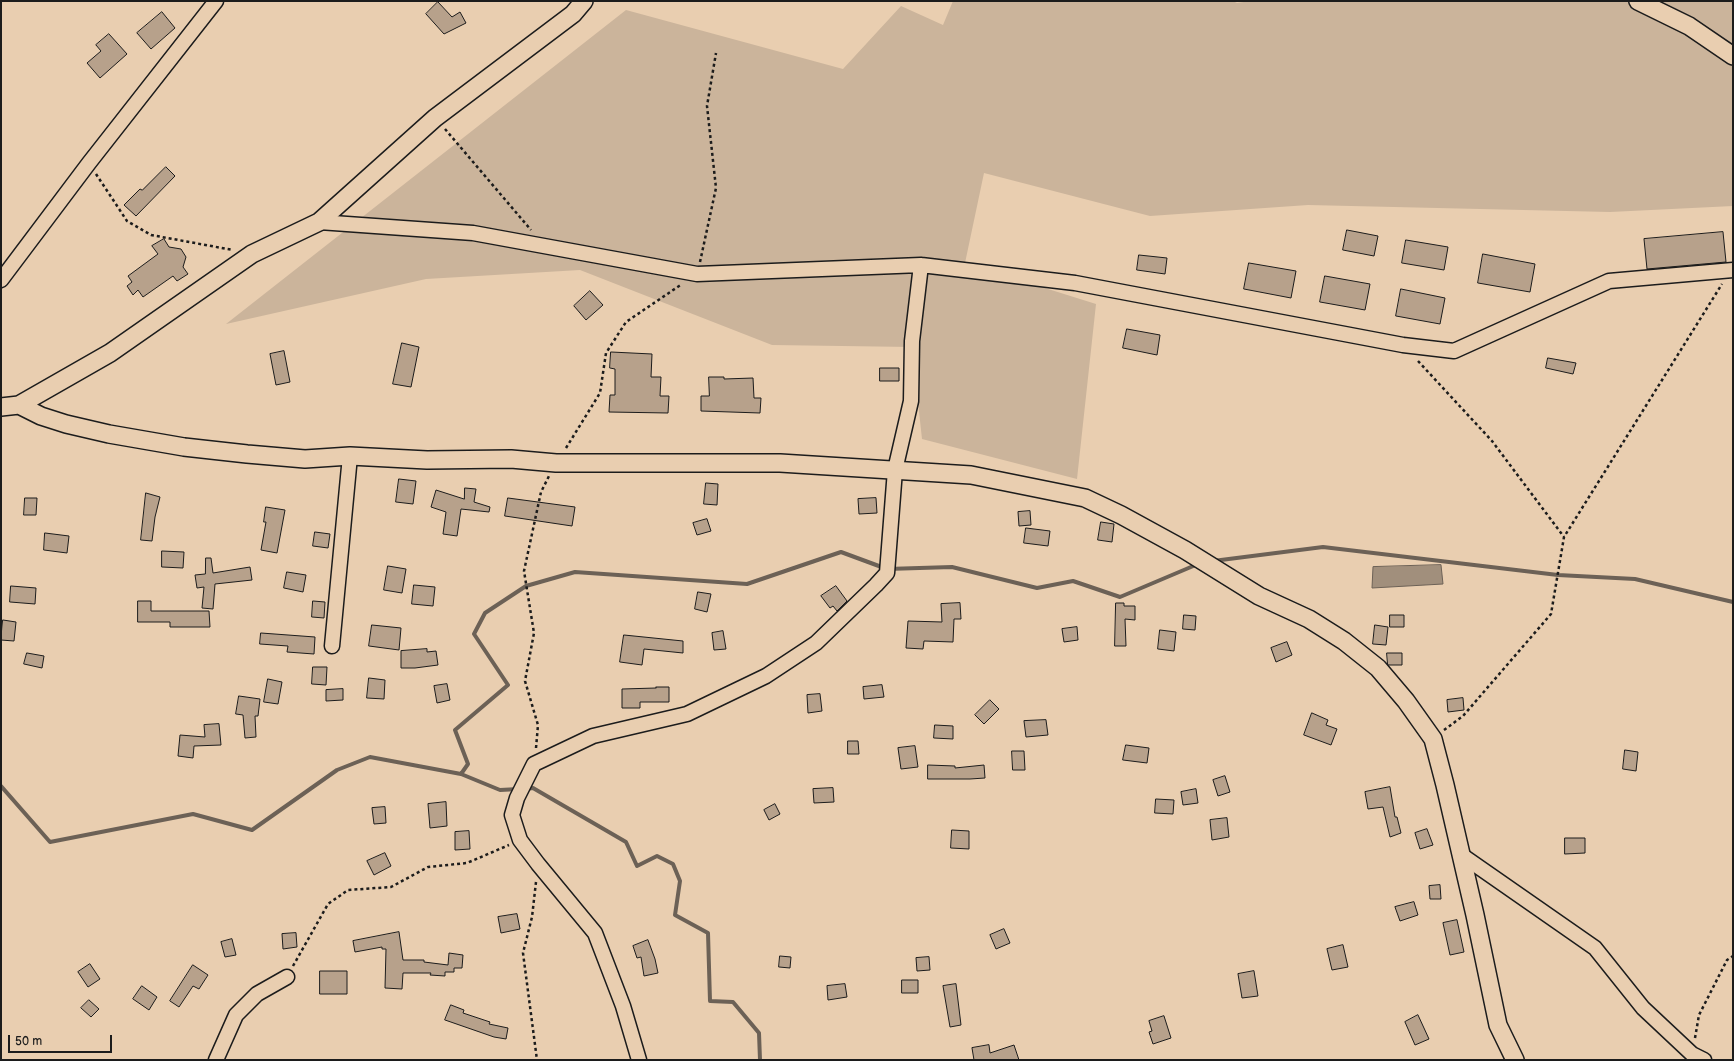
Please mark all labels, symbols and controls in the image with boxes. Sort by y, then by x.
scale bar [10,1027,114,1053]
text: 50 m [15,1034,42,1049]

